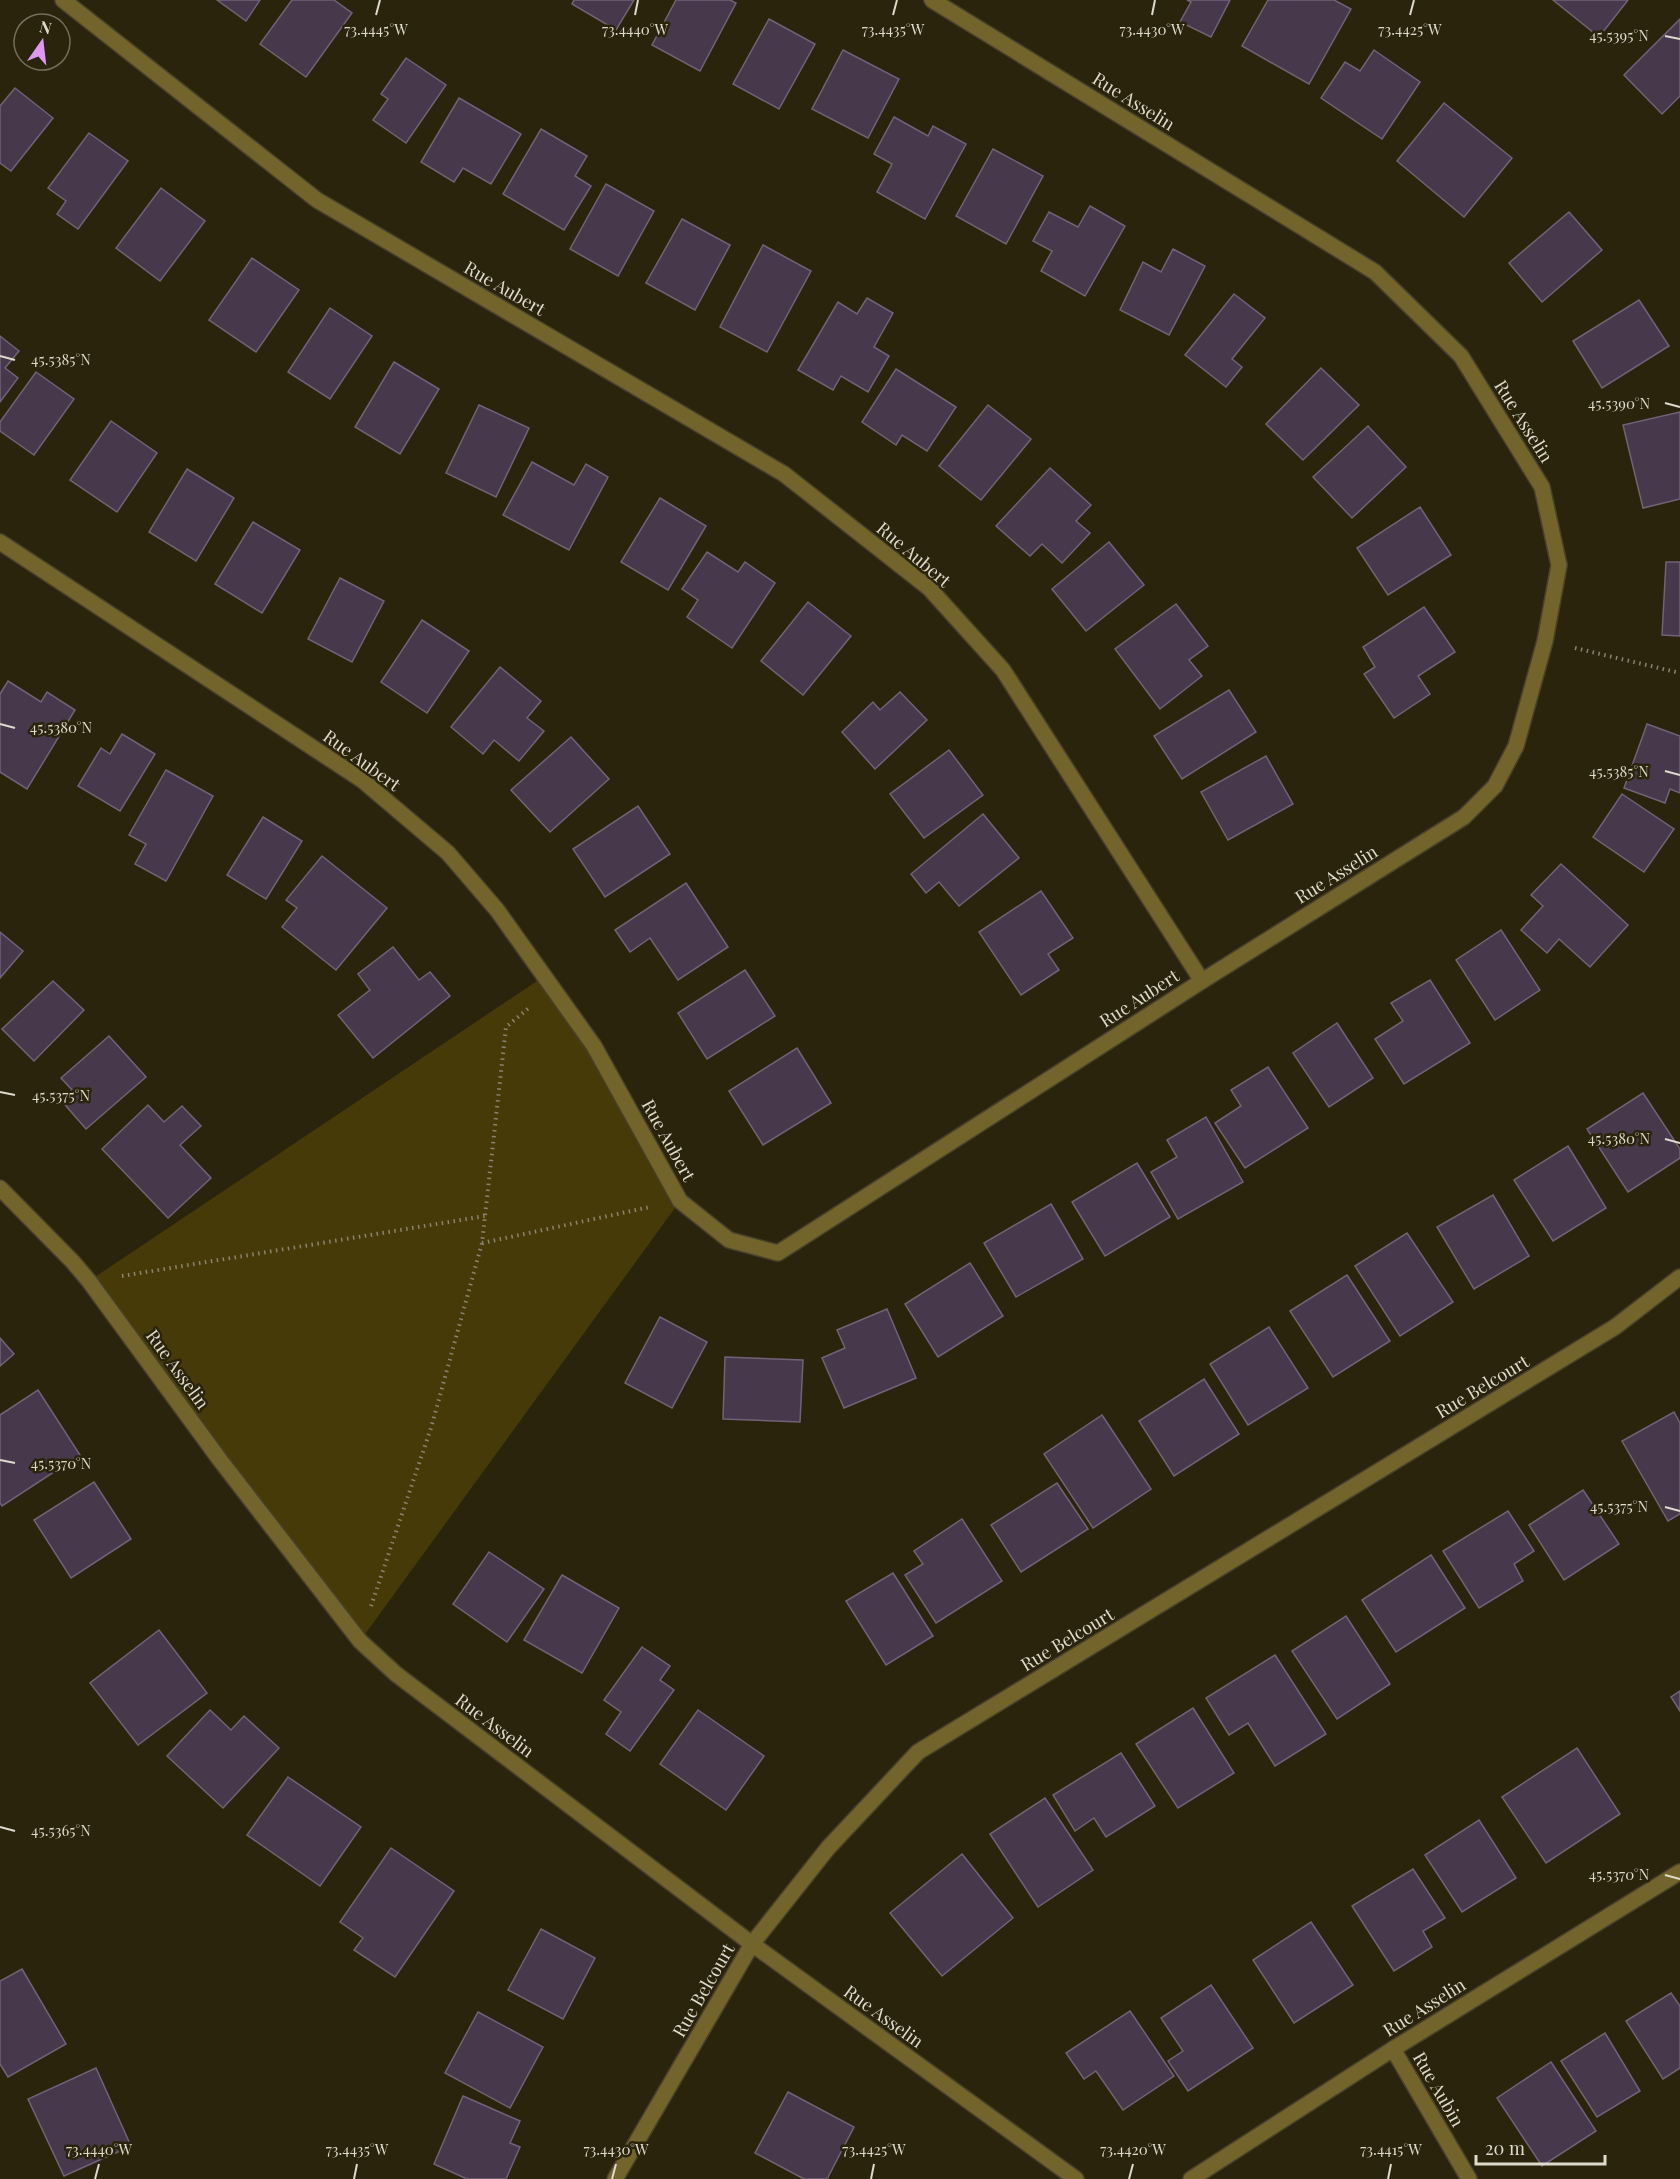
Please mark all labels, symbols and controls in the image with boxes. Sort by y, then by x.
north arrow [12,12,72,72]
text: N [38,15,54,39]
text: 73.4445°W [344,19,408,39]
text: 73.4440°W [602,19,668,39]
text: 73.4435°W [862,19,925,39]
text: 73.4430°W [1119,19,1185,39]
text: 73.4425°W [1378,19,1442,39]
text: 45.5395°N [1589,25,1649,45]
street label: Rue Asselin [1088,66,1180,136]
street label: Rue Aubert [460,255,551,321]
text: 45.5385°N [31,349,91,369]
street label: Rue Asselin [1489,375,1559,467]
text: 45.5390°N [1588,393,1650,413]
street label: Rue Aubert [872,516,957,593]
text: 45.5380°N [30,717,93,737]
street label: Rue Aubert [319,724,406,797]
text: 45.5385°N [1589,761,1649,781]
street label: Rue Asselin [1290,839,1382,909]
street label: Rue Aubert [1095,963,1184,1033]
text: 45.5375°N [32,1085,90,1105]
street label: Rue Aubert [637,1095,702,1186]
text: 45.5380°N [1588,1128,1651,1148]
street label: Rue Asselin [141,1324,215,1414]
street label: Rue Belcourt [1431,1348,1533,1423]
text: 45.5370°N [31,1453,92,1473]
text: 45.5375°N [1590,1496,1648,1516]
street label: Rue Belcourt [1016,1601,1118,1676]
street label: Rue Asselin [451,1687,539,1763]
text: 45.5365°N [31,1820,91,1840]
text: 45.5370°N [1589,1864,1650,1884]
street label: Rue Belcourt [666,1938,740,2041]
street label: Rue Asselin [1378,1972,1470,2042]
street label: Rue Asselin [839,1979,929,2053]
street label: Rue Aubin [1408,2047,1470,2131]
scale bar [1476,2128,1605,2166]
text: 20 m [1485,2136,1525,2160]
text: 73.4440°W [66,2139,132,2159]
text: 73.4435°W [326,2139,389,2159]
text: 73.4430°W [583,2139,649,2159]
text: 73.4425°W [842,2139,906,2159]
text: 73.4420°W [1100,2139,1166,2159]
text: 73.4415°W [1360,2139,1422,2159]

